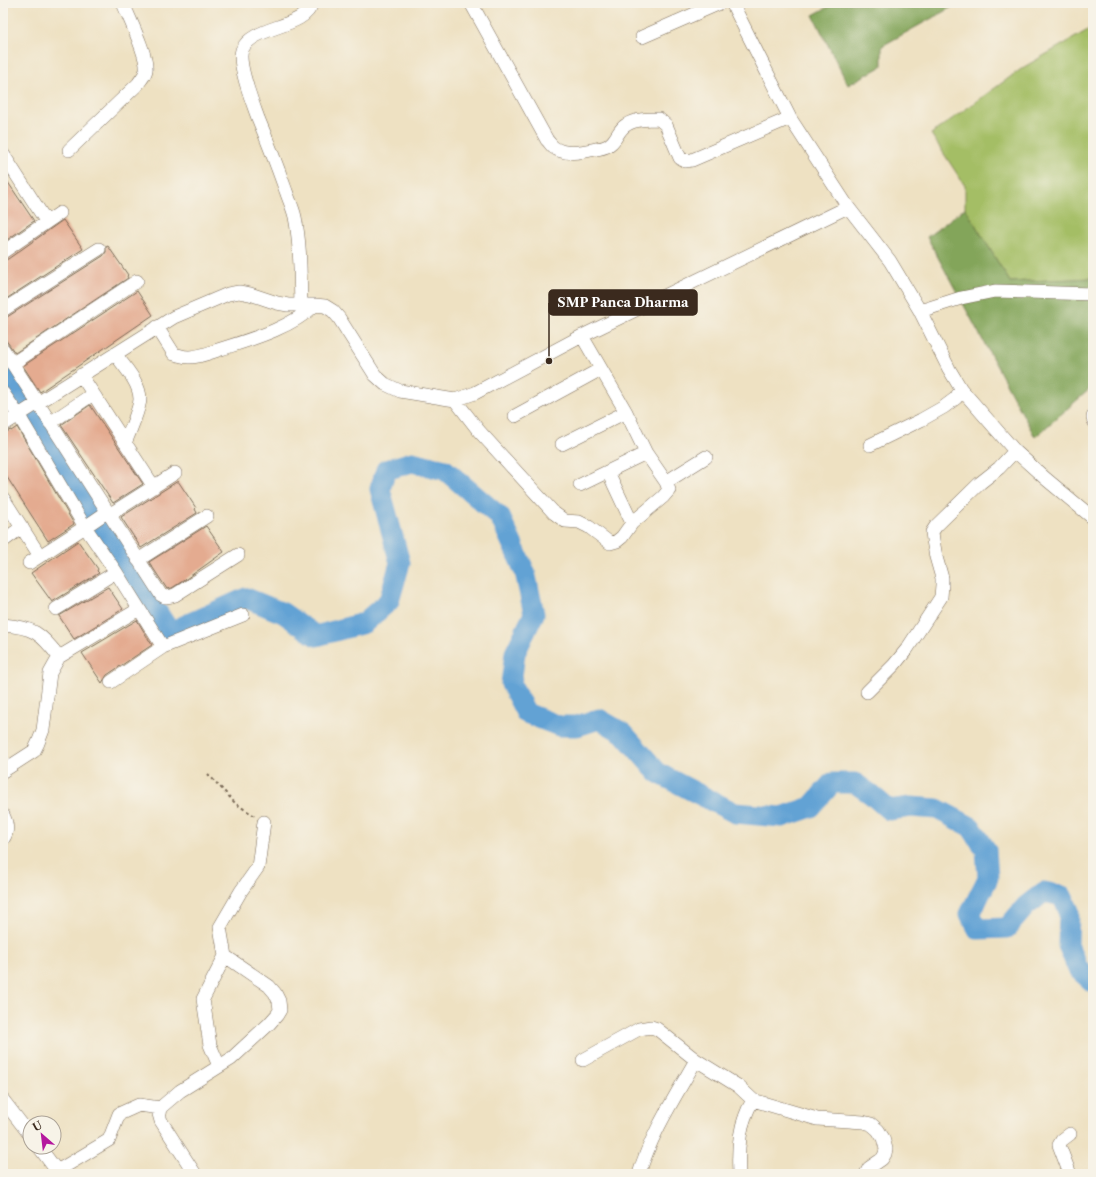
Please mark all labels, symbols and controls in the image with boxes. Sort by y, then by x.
callout: SMP Panca Dharma [549,290,697,315]
text: SMP Panca Dharma [557,294,689,310]
north arrow [22,1115,62,1155]
text: U [30,1118,45,1134]

